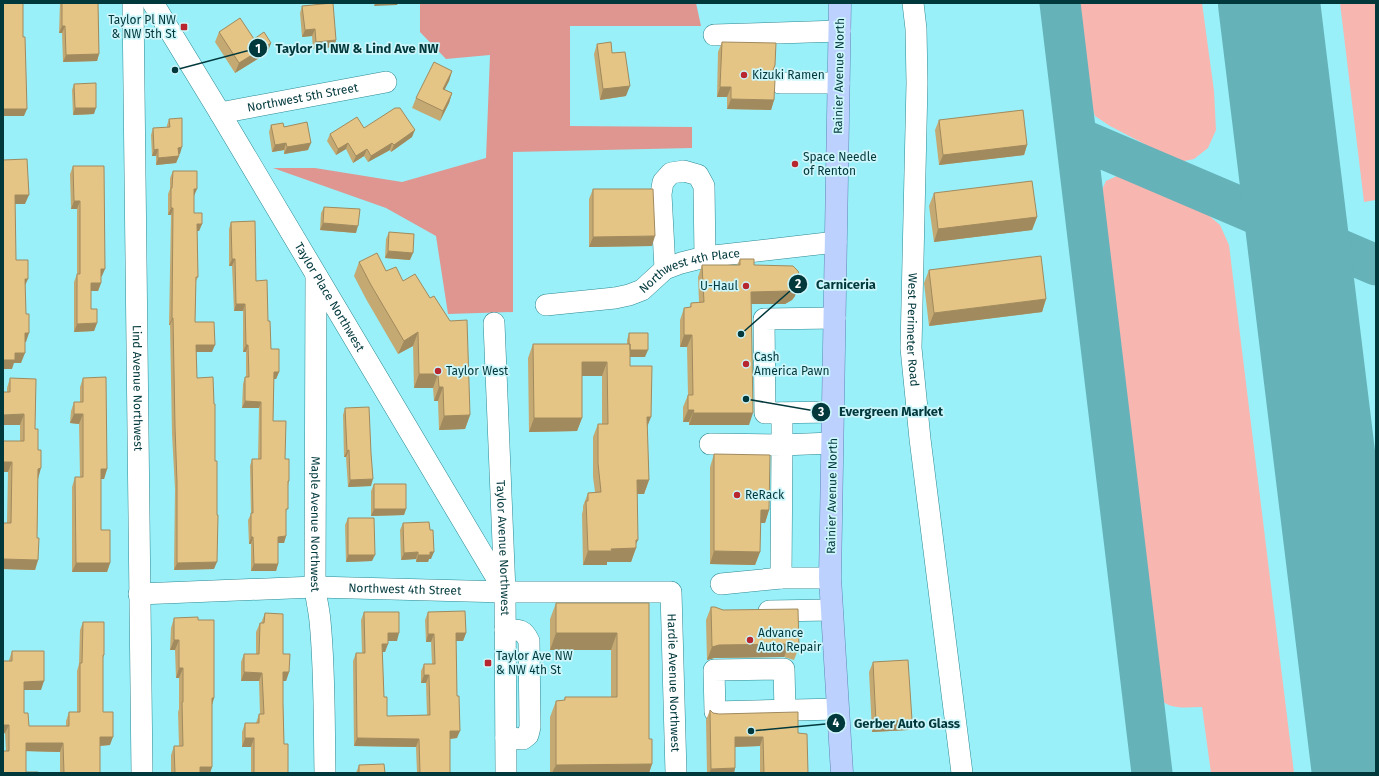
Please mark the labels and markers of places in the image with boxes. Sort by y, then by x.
place label: Taylor Pl NW & NW 5th St [108,13,177,41]
marker: Taylor Pl NW & NW 5th St [179,22,189,32]
callout: Taylor Pl NW & Lind Ave NW [248,36,447,61]
place label: Kizuki Ramen [752,68,825,82]
marker: Kizuki Ramen [739,70,749,80]
place label: Space Needle of Renton [803,150,877,178]
marker: Space Needle of Renton [790,159,800,169]
callout: Carniceria [788,272,884,297]
place label: U-Haul [700,279,738,293]
marker: U-Haul [741,281,751,291]
place label: Cash America Pawn [754,350,829,378]
marker: Cash America Pawn [741,359,751,369]
place label: Taylor West [446,364,509,378]
marker: Taylor West [433,366,443,376]
callout: Evergreen Market [811,399,951,424]
place label: ReRack [745,488,785,502]
marker: ReRack [732,490,742,500]
place label: Advance Auto Repair [758,626,822,654]
marker: Advance Auto Repair [745,635,755,645]
place label: Taylor Ave NW & NW 4th St [496,649,573,677]
marker: Taylor Ave NW & NW 4th St [483,658,493,668]
callout: Gerber Auto Glass [826,710,968,735]

